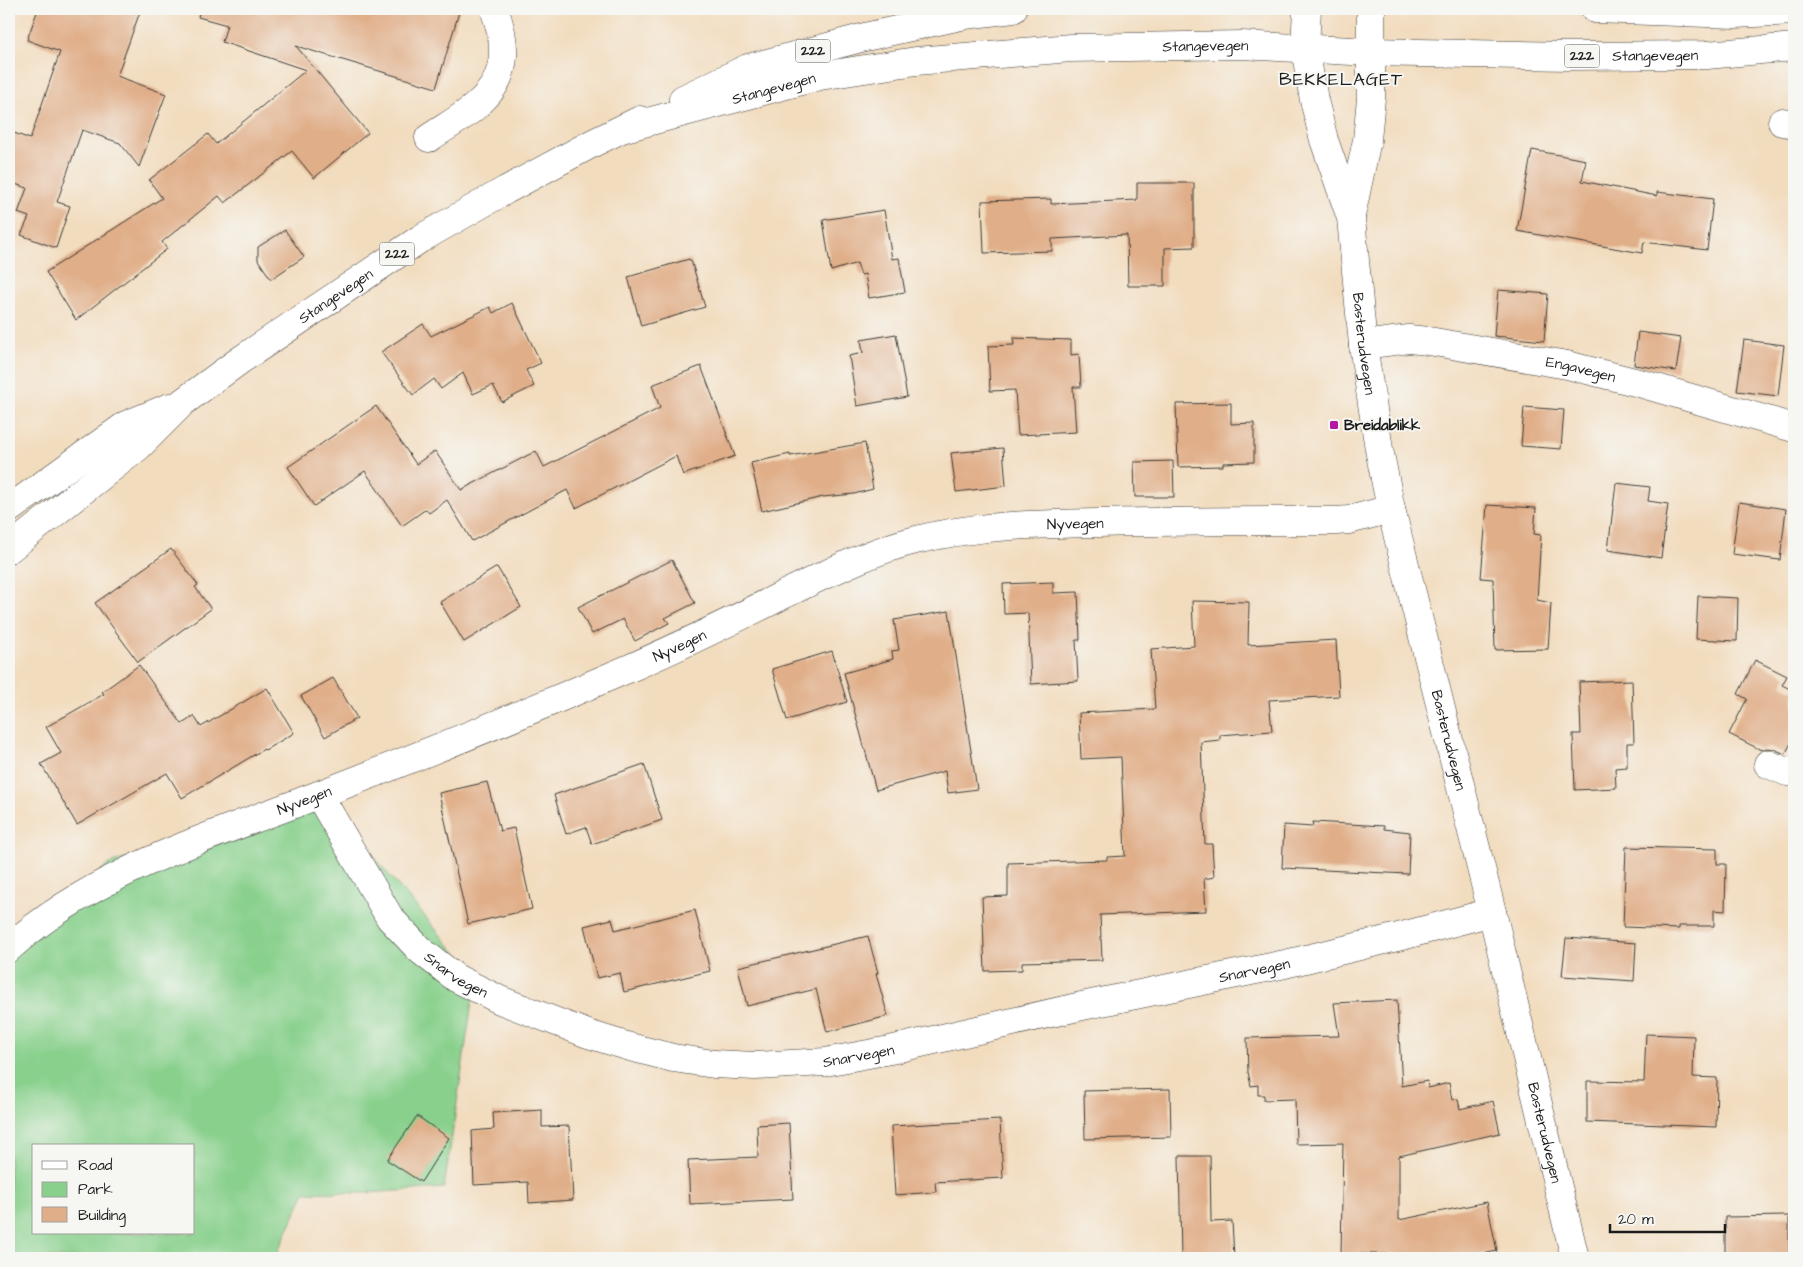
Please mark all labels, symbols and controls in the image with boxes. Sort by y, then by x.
street label: Stangevegen [1162,34,1250,57]
road number: 222 [796,40,830,62]
road number: 222 [1564,44,1600,68]
street label: Stangevegen [1612,45,1699,67]
street label: Stangevegen [730,67,819,110]
district label: BEKKELAGET [1279,67,1403,92]
road number: 222 [380,242,414,266]
street label: Stangevegen [294,263,378,329]
street label: Basterudvegen [1348,292,1381,397]
street label: Engavegen [1544,351,1618,387]
place label: Breidablikk [1344,415,1421,436]
marker: Breidablikk [1328,419,1340,431]
street label: Nyvegen [1047,512,1104,535]
street label: Nyvegen [649,624,710,667]
street label: Basterudvegen [1426,688,1472,793]
street label: Nyvegen [274,780,335,820]
street label: Snarvegen [420,947,492,1003]
street label: Snarvegen [1217,953,1293,988]
street label: Snarvegen [821,1039,897,1073]
street label: Basterudvegen [1523,1080,1567,1186]
legend [32,1144,195,1234]
text: Road [78,1155,113,1176]
text: Park [78,1179,113,1200]
scale bar [1610,1202,1726,1234]
text: Building [78,1205,126,1227]
text: 20 m [1618,1209,1654,1230]

